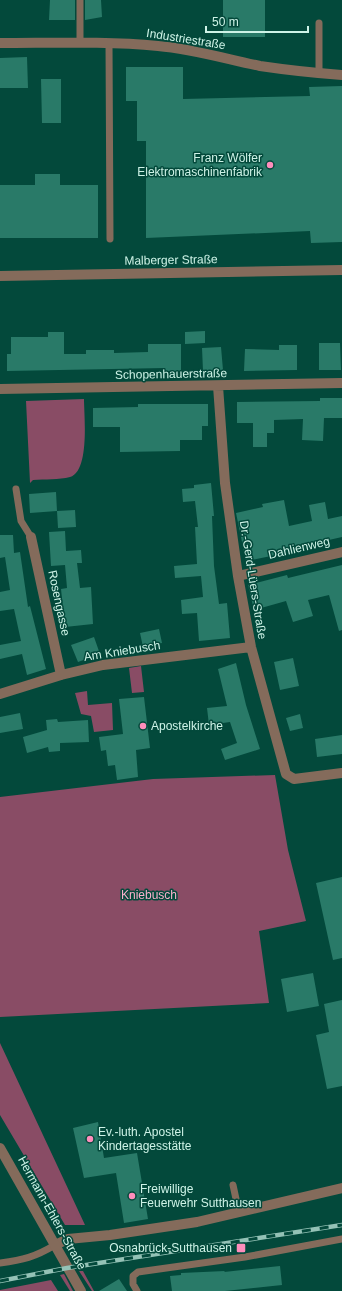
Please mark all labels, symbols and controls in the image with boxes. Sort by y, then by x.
scale bar [206,8,308,34]
text: 50 m [212,15,239,29]
street label: Industriestraße [145,26,227,52]
place label: Franz Wölfer Elektromaschinenfabrik [137,151,263,179]
marker: Franz Wölfer Elektromaschinenfabrik [265,160,275,170]
street label: Malberger Straße [124,252,218,268]
street label: Schopenhauerstraße [115,366,227,382]
street label: Dr.-Gerd-Lüers-Straße [237,520,269,641]
street label: Dahlienweg [267,534,331,562]
street label: Rosengasse [45,569,73,637]
street label: Am Kniebusch [83,638,161,664]
place label: Apostelkirche [151,719,223,733]
marker: Apostelkirche [138,721,148,731]
park label: Kniebusch [121,888,177,902]
place label: Ev.-luth. Apostel Kindertagesstätte [98,1125,192,1153]
marker: Ev.-luth. Apostel Kindertagesstätte [85,1134,95,1144]
street label: Hermann-Ehlers-Straße [15,1154,89,1272]
place label: Freiwillige Feuerwehr Sutthausen [140,1182,261,1210]
marker: Freiwillige Feuerwehr Sutthausen [127,1191,137,1201]
place label: Osnabrück-Sutthausen [109,1241,232,1255]
marker: Osnabrück-Sutthausen [235,1242,247,1254]

